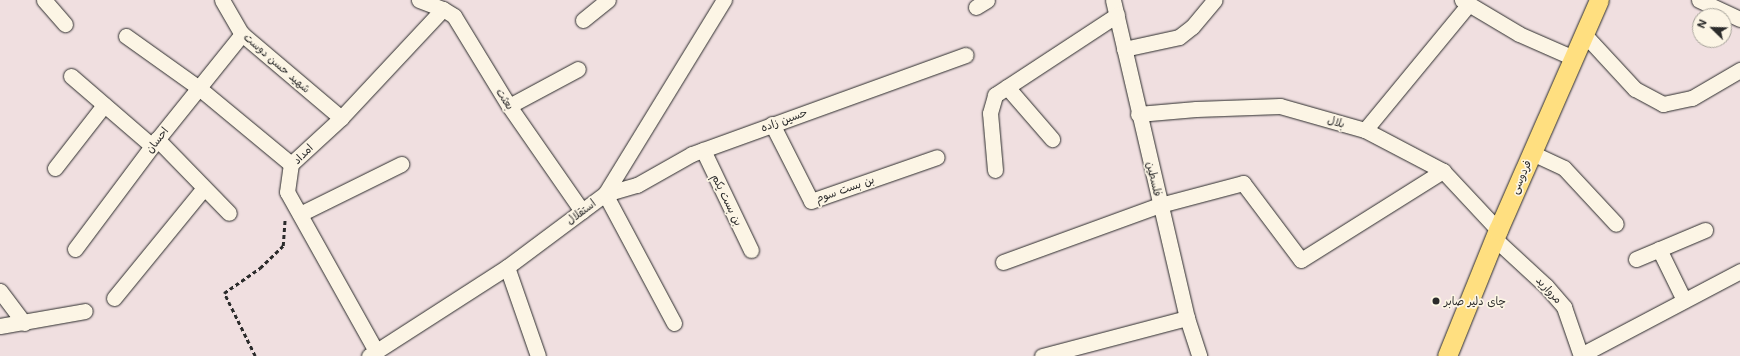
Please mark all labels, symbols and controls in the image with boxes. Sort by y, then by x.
north arrow [1692,8,1732,48]
text: N [1693,17,1710,30]
street label: شهید حسن دوست [241,30,313,96]
street label: بعثت [493,86,517,112]
street label: حسین زاده [759,106,809,134]
street label: بلال [1326,113,1346,131]
street label: احسان [143,125,171,155]
street label: امداد [290,141,316,167]
street label: فردوسی [1508,158,1534,196]
street label: فلسطین [1144,160,1164,198]
street label: بن بست یکم [709,172,745,228]
street label: بن بست سوم [814,173,876,205]
street label: استقلال [564,197,598,227]
street label: مروارید [1533,274,1565,306]
place label: چای دلیر صابر [1444,294,1506,308]
marker: چای دلیر صابر [1431,296,1441,306]

